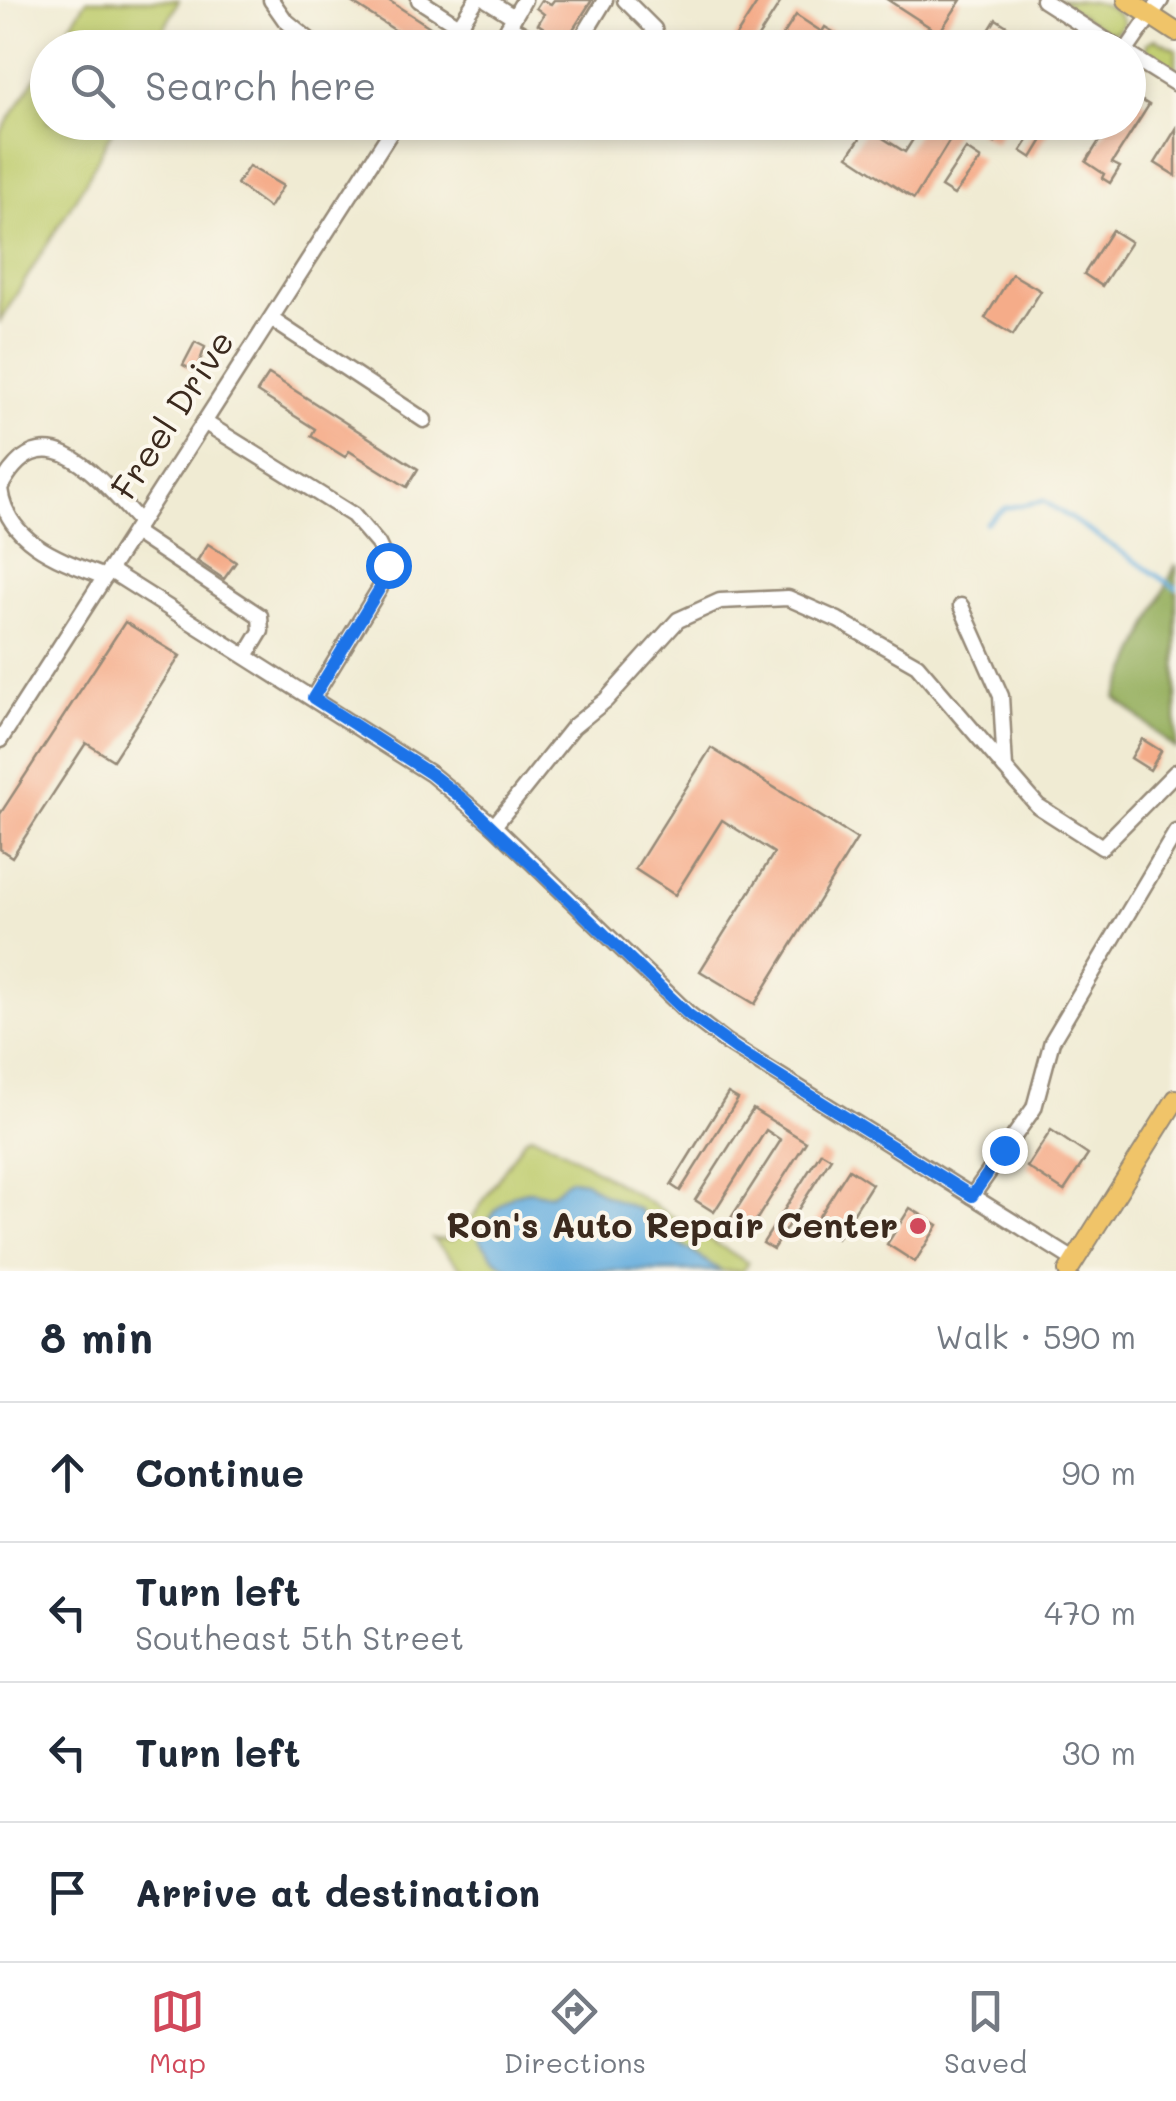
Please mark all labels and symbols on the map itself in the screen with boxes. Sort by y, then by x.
street label: Freel Drive [99,320,243,507]
route start [366,543,412,589]
route end [982,1128,1028,1174]
place label: Ron's Auto Repair Center [446,1201,898,1247]
marker: Ron's Auto Repair Center [907,1215,929,1237]

